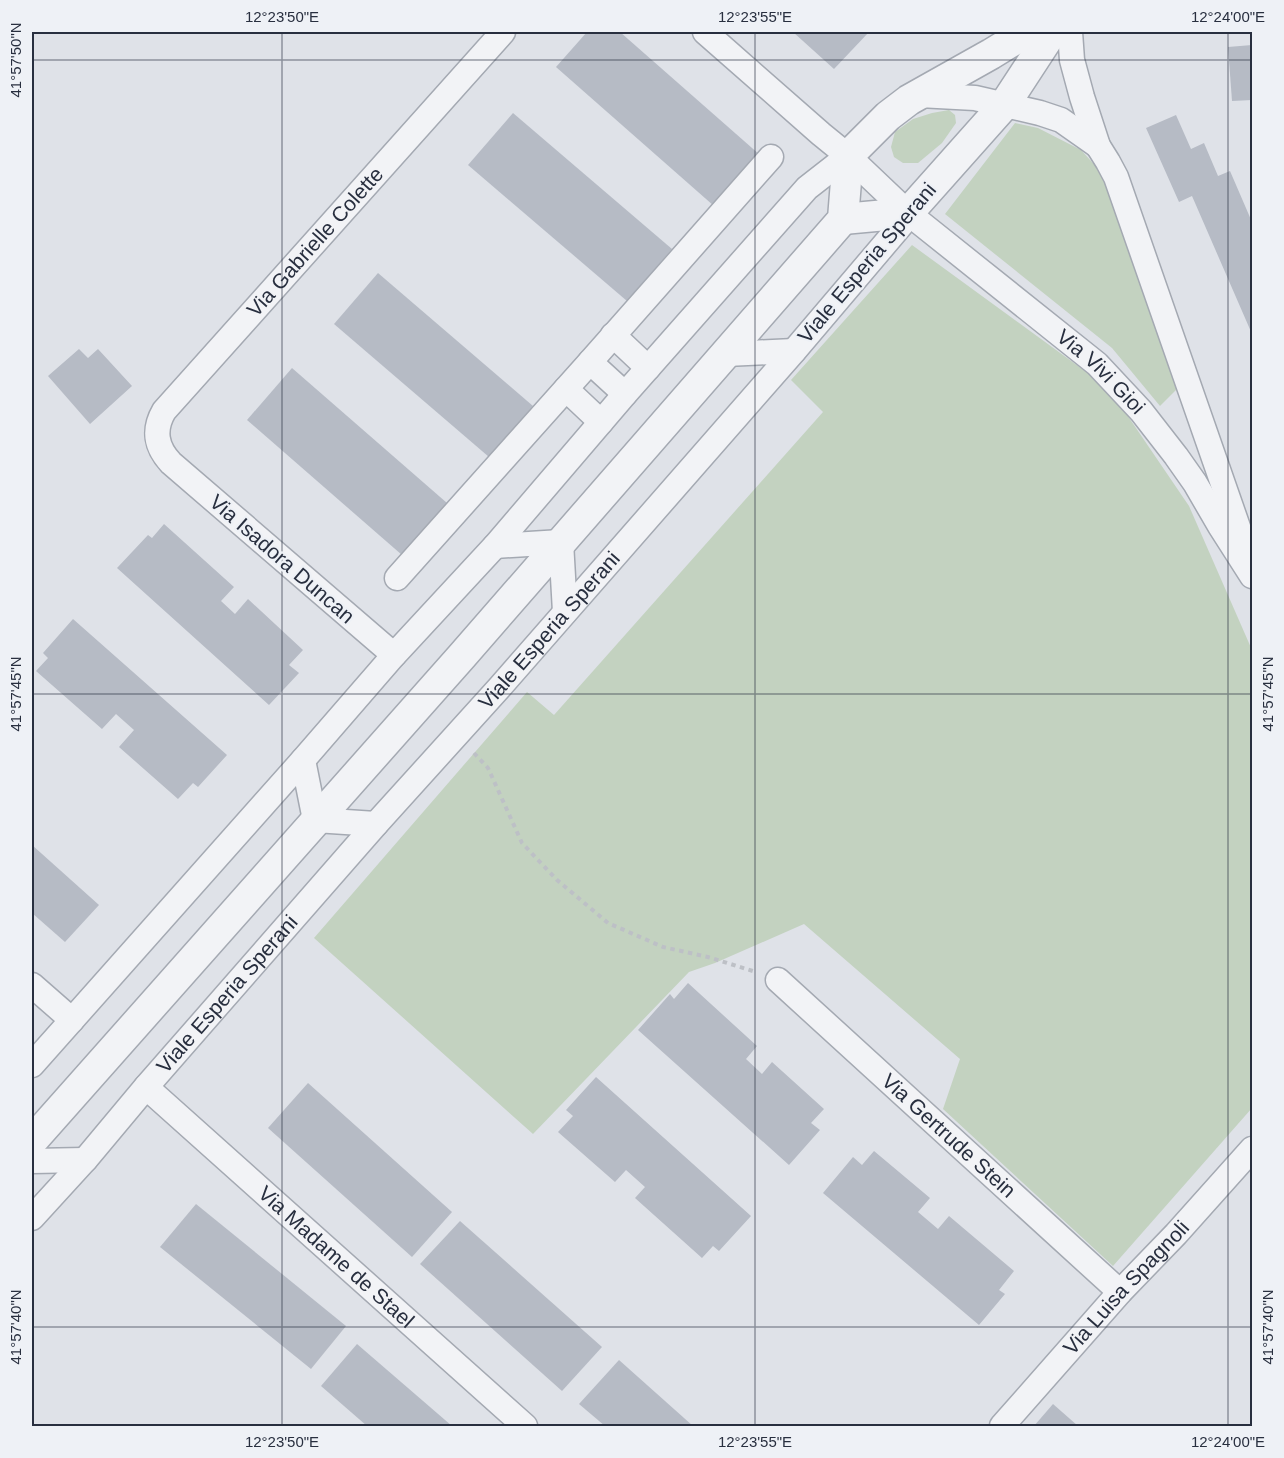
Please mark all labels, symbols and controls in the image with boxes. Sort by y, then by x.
text: 12°23'50"E [245,8,319,25]
text: 12°23'55"E [718,8,792,25]
text: 12°24'00"E [1191,8,1265,25]
text: 41°57'50"N [7,22,24,98]
street label: Via Gabrielle Colette [242,162,388,321]
street label: Viale Esperia Sperani [793,178,940,347]
street label: Via Vivi Gioi [1052,325,1150,418]
street label: Via Isadora Duncan [205,490,359,628]
street label: Viale Esperia Sperani [474,547,624,713]
text: 41°57'45"N [7,656,24,732]
text: 41°57'45"N [1259,656,1276,732]
street label: Viale Esperia Sperani [152,910,302,1077]
street label: Via Gertrude Stein [878,1069,1020,1202]
street label: Via Madame de Stael [254,1181,419,1332]
street label: Via Luisa Spagnoli [1059,1216,1193,1359]
text: 41°57'40"N [7,1289,24,1365]
text: 41°57'40"N [1259,1289,1276,1365]
text: 12°23'50"E [245,1433,319,1450]
text: 12°23'55"E [718,1433,792,1450]
text: 12°24'00"E [1191,1433,1265,1450]

